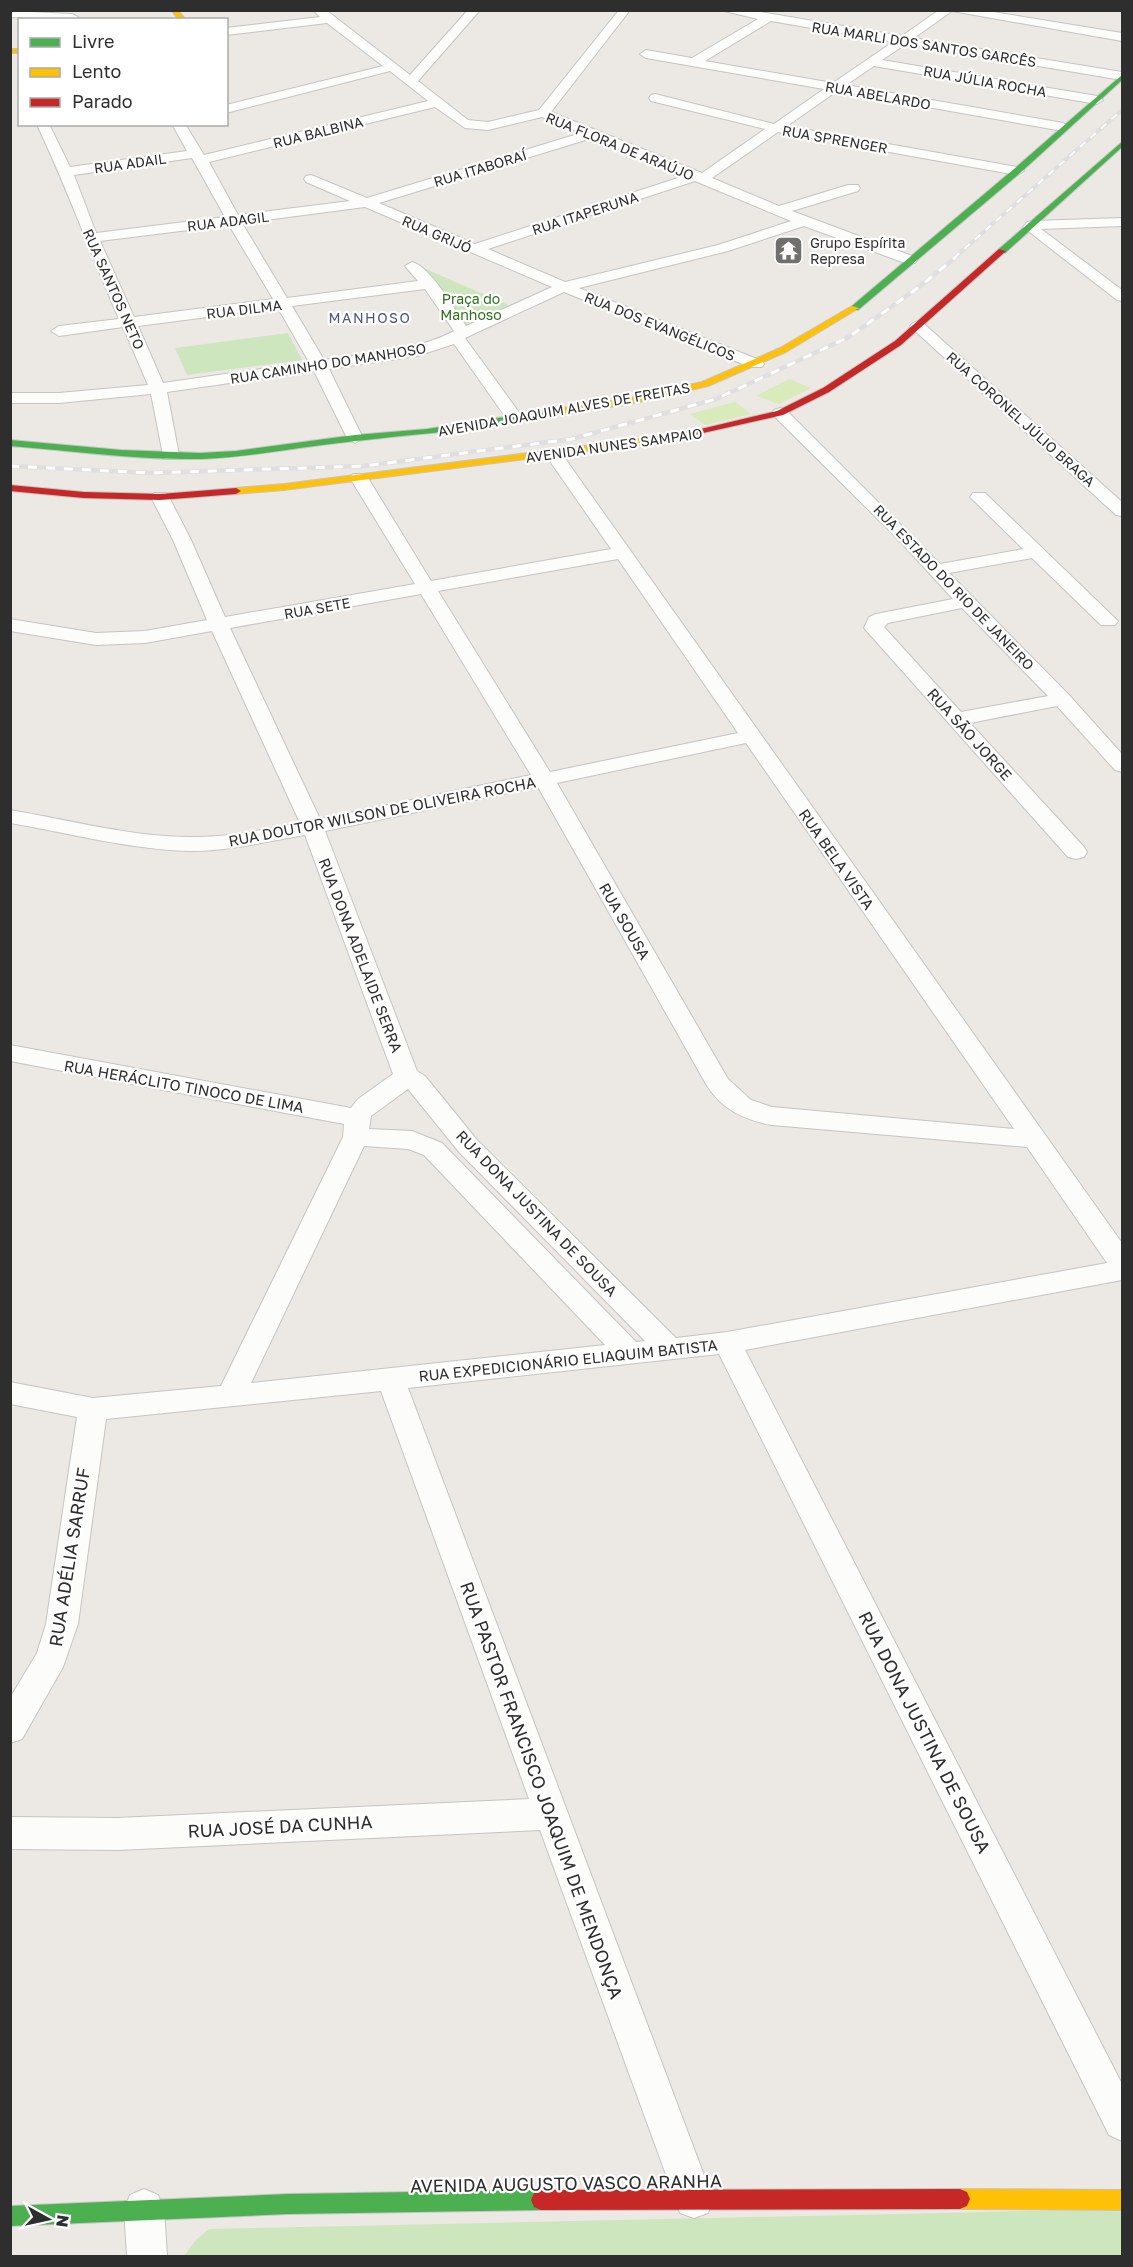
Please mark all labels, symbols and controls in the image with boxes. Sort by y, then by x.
legend [18,18,228,126]
street label: RUA MARLI DOS SANTOS GARCÊS [811,18,1037,70]
text: Livre [72,30,114,52]
text: Lento [72,60,121,82]
street label: RUA JÚLIA ROCHA [922,62,1048,100]
street label: RUA ABELARDO [824,77,932,113]
text: Parado [72,90,133,112]
street label: RUA FLORA DE ARAÚJO [543,108,697,184]
street label: RUA BALBINA [271,112,365,151]
street label: RUA SPRENGER [781,121,889,157]
street label: RUA ITABORAÍ [431,146,529,190]
street label: RUA ADAIL [93,150,167,176]
street label: RUA ITAPERUNA [530,188,641,238]
street label: RUA ADAGIL [186,208,270,234]
street label: RUA GRIJÓ [400,212,474,256]
street label: RUA SANTOS NETO [80,226,148,352]
temple icon: Grupo Espírita Represa [773,234,805,266]
place label: Grupo Espírita Represa [810,234,905,267]
street label: RUA DOS EVANGÉLICOS [582,288,738,364]
park label: Praça do Manhoso [440,290,502,323]
street label: RUA DILMA [205,296,283,322]
district label: MANHOSO [329,309,411,326]
street label: RUA CAMINHO DO MANHOSO [229,339,427,387]
street label: RUA CORONEL JÚLIO BRAGA [943,348,1099,491]
street label: AVENIDA JOAQUIM ALVES DE FREITAS [437,378,691,440]
street label: AVENIDA NUNES SAMPAIO [524,424,704,466]
street label: RUA ESTADO DO RIO DE JANEIRO [870,501,1038,673]
street label: RUA SETE [283,594,351,622]
street label: RUA SÃO JORGE [924,684,1016,784]
street label: RUA DOUTOR WILSON DE OLIVEIRA ROCHA [227,772,537,850]
street label: RUA BELA VISTA [796,805,878,913]
street label: RUA DONA ADELAIDE SERRA [315,855,407,1055]
street label: RUA SOUSA [596,879,654,963]
street label: RUA HERÁCLITO TINOCO DE LIMA [63,1056,305,1116]
street label: RUA DONA JUSTINA DE SOUSA [453,1126,621,1300]
street label: RUA EXPEDICIONÁRIO ELIAQUIM BATISTA [418,1335,718,1385]
street label: RUA ADÉLIA SARRUF [44,1466,94,1648]
street label: RUA PASTOR FRANCISCO JOAQUIM DE MENDONÇA [456,1578,628,2002]
street label: RUA DONA JUSTINA DE SOUSA [854,1607,996,1857]
street label: RUA JOSÉ DA CUNHA [187,1810,373,1842]
street label: AVENIDA AUGUSTO VASCO ARANHA [410,2169,722,2197]
north arrow [18,2189,78,2249]
text: N [52,2214,74,2229]

